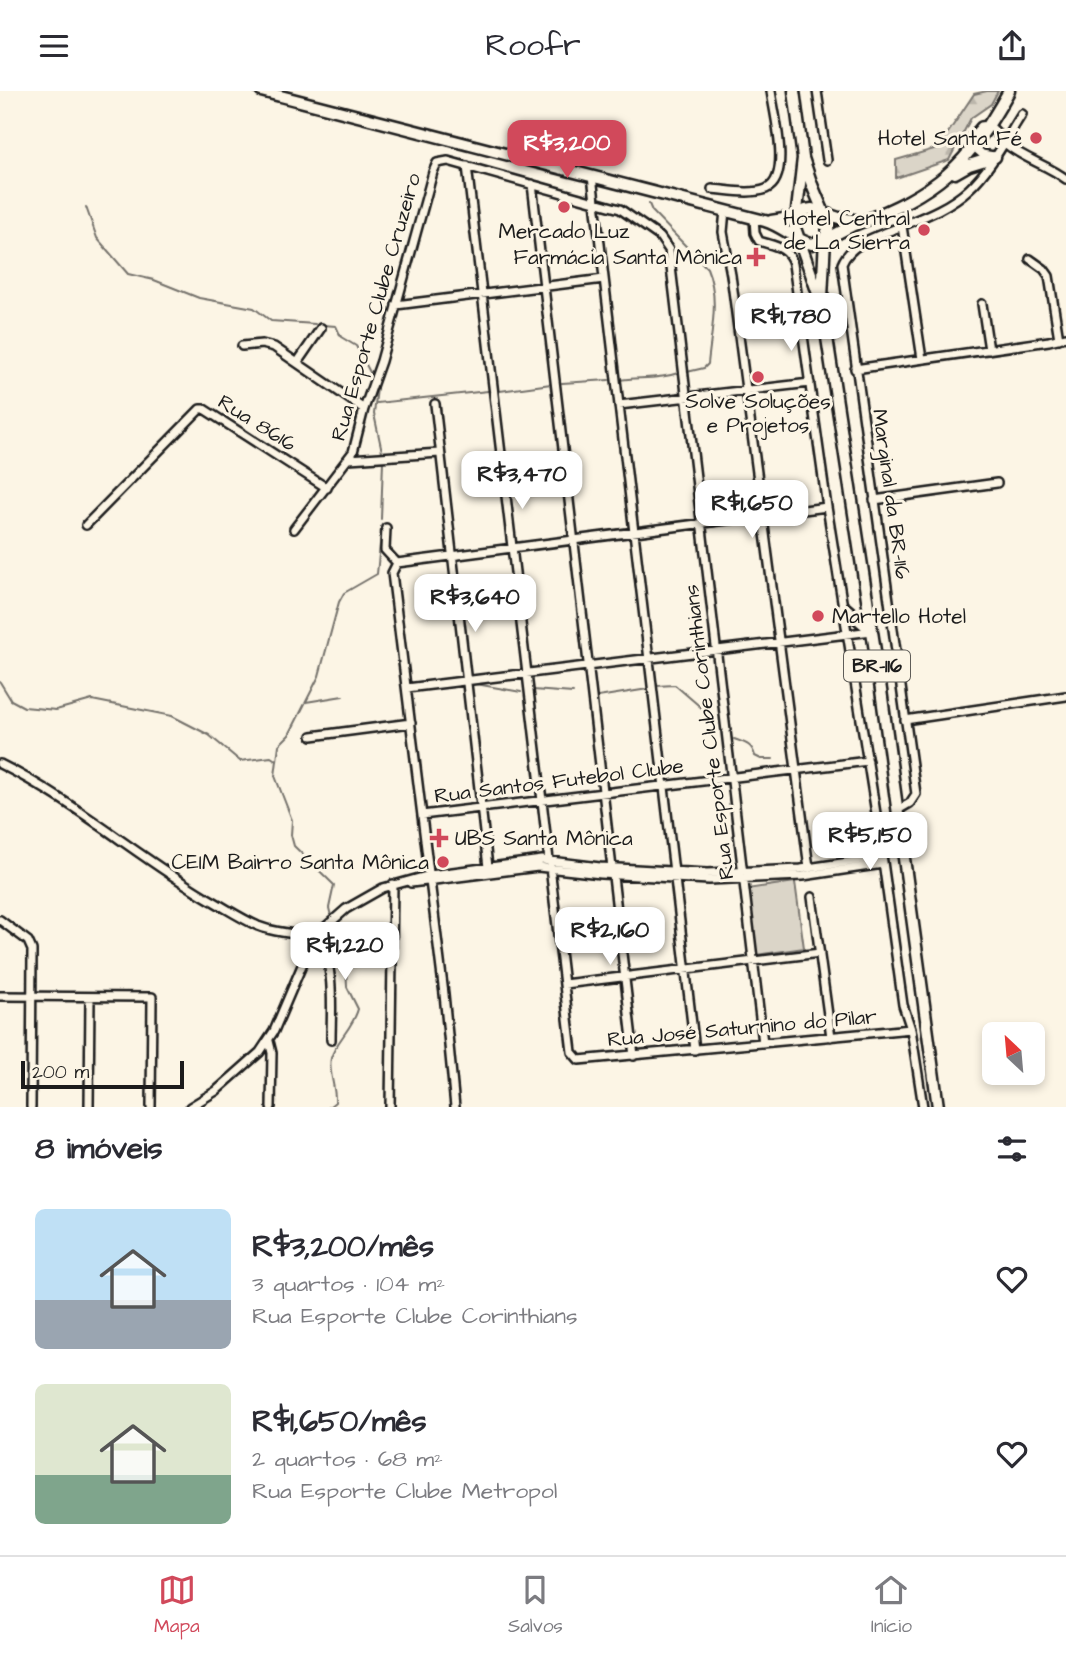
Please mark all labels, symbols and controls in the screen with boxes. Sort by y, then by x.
text: Roofr [485,23,581,68]
icon: menu [35,27,73,65]
icon: share [993,27,1031,65]
pin: R$3,200 [502,120,632,180]
place label: Hotel Santa Fé [878,124,1022,153]
text: R$3,200 [523,127,611,159]
marker: Hotel Santa Fé [1028,130,1044,146]
street label: Rua Esporte Clube Cruzeiro [324,170,429,444]
marker: Mercado Luz [556,199,572,215]
place label: Hotel Central de La Sierra [783,204,910,257]
place label: Mercado Luz [499,217,630,246]
marker: Hotel Central de La Sierra [916,222,932,238]
place label: Farmácia Santa Mônica [514,243,742,272]
marker: Farmácia Santa Mônica [748,249,764,265]
pin: R$1,780 [726,293,856,353]
text: R$1,780 [751,300,831,332]
marker: Solve Soluções e Projetos [750,369,766,385]
place label: Solve Soluções e Projetos [685,387,831,440]
street label: Rua 8616 [212,388,302,458]
street label: Marginal da BR-116 [863,407,917,581]
pin: R$3,470 [457,451,587,511]
text: R$3,470 [477,458,567,490]
pin: R$1,650 [687,481,817,540]
text: R$1,650 [711,487,793,519]
pin: R$3,640 [410,575,540,634]
text: R$3,640 [430,581,520,613]
street label: Rua Esporte Clube Corinthians [676,583,742,881]
place label: Martello Hotel [832,602,966,631]
marker: Martello Hotel [810,608,826,624]
road number: BR-116 [844,651,910,681]
street label: Rua Santos Futebol Clube [433,751,685,811]
pin: R$5,150 [805,813,935,872]
text: R$5,150 [828,819,912,851]
place label: UBS Santa Mônica [455,824,633,853]
marker: UBS Santa Mônica [429,828,449,848]
place label: CEIM Bairro Santa Mônica [171,848,429,877]
marker: CEIM Bairro Santa Mônica [435,854,451,870]
pin: R$2,160 [545,907,675,967]
text: R$2,160 [571,914,649,946]
pin: R$1,220 [280,923,410,982]
text: R$1,220 [306,929,384,961]
street label: Rua José Saturnino do Pilar [606,1002,878,1054]
north arrow [982,1022,1045,1085]
map controls [982,1022,1045,1085]
scale bar [21,1058,184,1090]
text: 200 m [32,1059,89,1086]
text: 8 imóveis [35,1128,163,1170]
icon: filters [993,1130,1031,1168]
text: R$3,200/mês [252,1226,434,1268]
icon: home [91,1237,175,1321]
icon: heart [993,1260,1031,1298]
text: 3 quartos · 104 m² [252,1268,445,1300]
text: Rua Esporte Clube Corinthians [252,1300,577,1332]
text: R$1,650/mês [252,1401,427,1443]
icon: home [91,1412,175,1496]
icon: heart [993,1435,1031,1473]
text: 2 quartos · 68 m² [252,1443,443,1475]
text: Rua Esporte Clube Metropol [252,1475,557,1507]
tab: Mapa [154,1571,200,1640]
tab: Salvos [508,1571,563,1640]
tab: Início [871,1571,912,1640]

